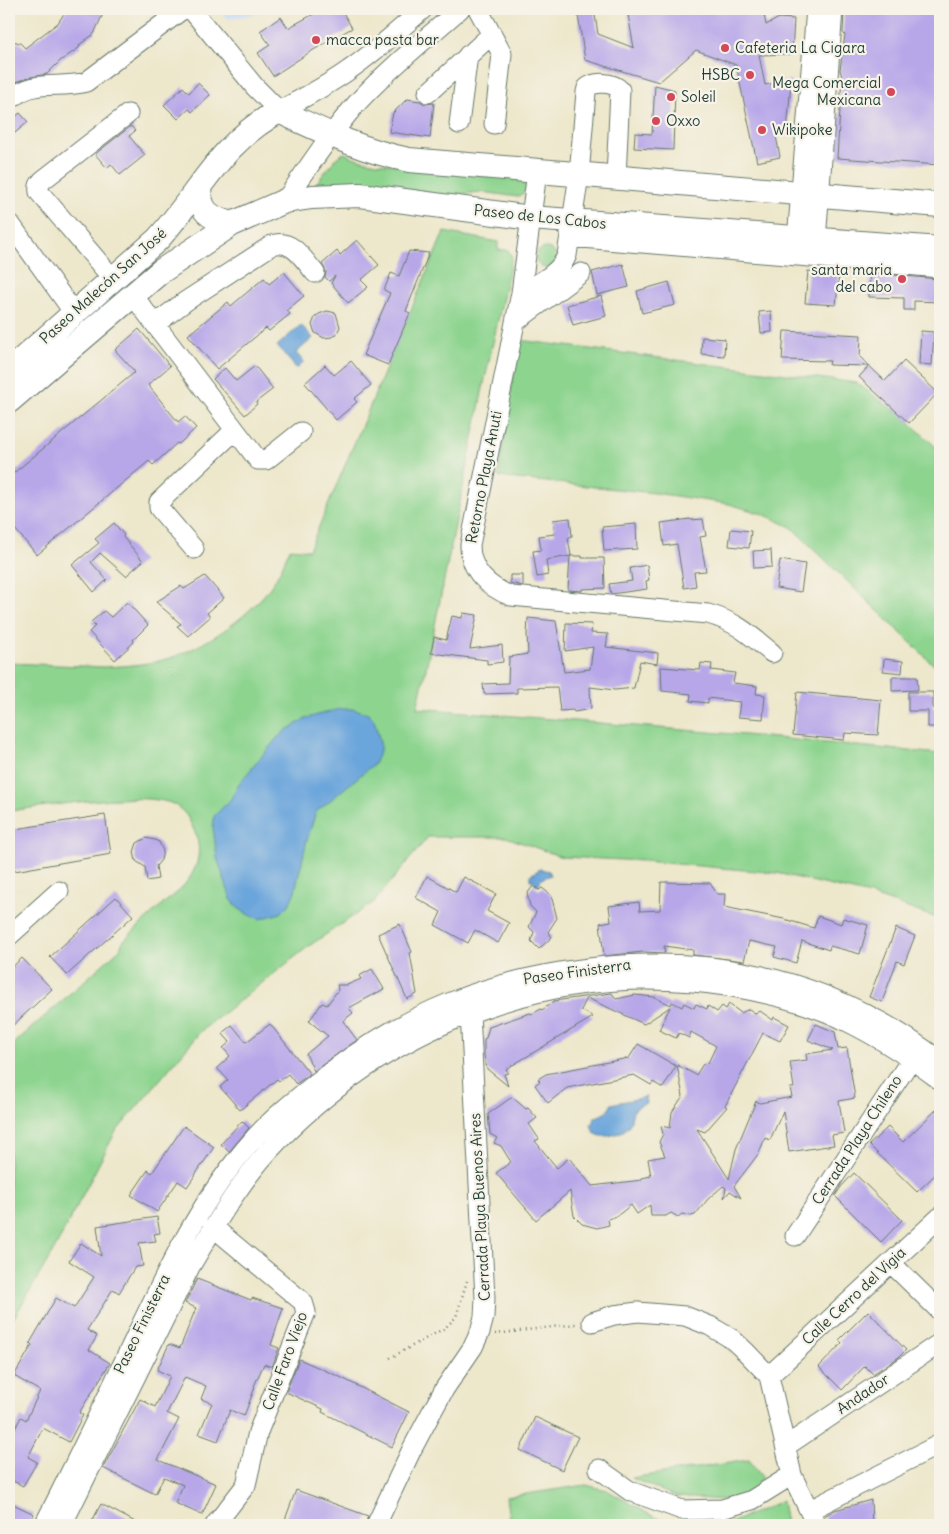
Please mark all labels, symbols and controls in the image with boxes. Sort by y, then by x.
place label: macca pasta bar [326,30,439,49]
marker: macca pasta bar [310,34,322,46]
place label: Cafeteria La Cigara [735,38,866,57]
marker: Cafeteria La Cigara [719,42,731,54]
place label: HSBC [701,65,740,84]
marker: HSBC [744,69,756,81]
place label: Mega Comercial Mexicana [772,73,881,109]
marker: Mega Comercial Mexicana [885,86,897,98]
place label: Soleil [681,87,716,106]
marker: Soleil [665,91,677,103]
place label: Oxxo [666,111,701,130]
marker: Oxxo [650,115,662,127]
place label: Wikipoke [772,120,833,139]
marker: Wikipoke [756,124,768,136]
street label: Paseo de Los Cabos [473,200,607,233]
street label: Paseo Malecón San José [35,224,170,348]
place label: santa maria del cabo [811,260,892,296]
marker: santa maria del cabo [896,273,908,285]
street label: Retorno Playa Anuti [461,409,506,545]
street label: Paseo Finisterra [522,954,632,988]
street label: Cerrada Playa Chileno [807,1071,906,1208]
street label: Cerrada Playa Buenos Aires [465,1112,494,1302]
street label: Calle Cerro del Vigia [798,1242,910,1349]
street label: Paseo Finisterra [109,1270,174,1377]
street label: Calle Faro Viejo [258,1309,311,1413]
street label: Andador [833,1369,892,1418]

